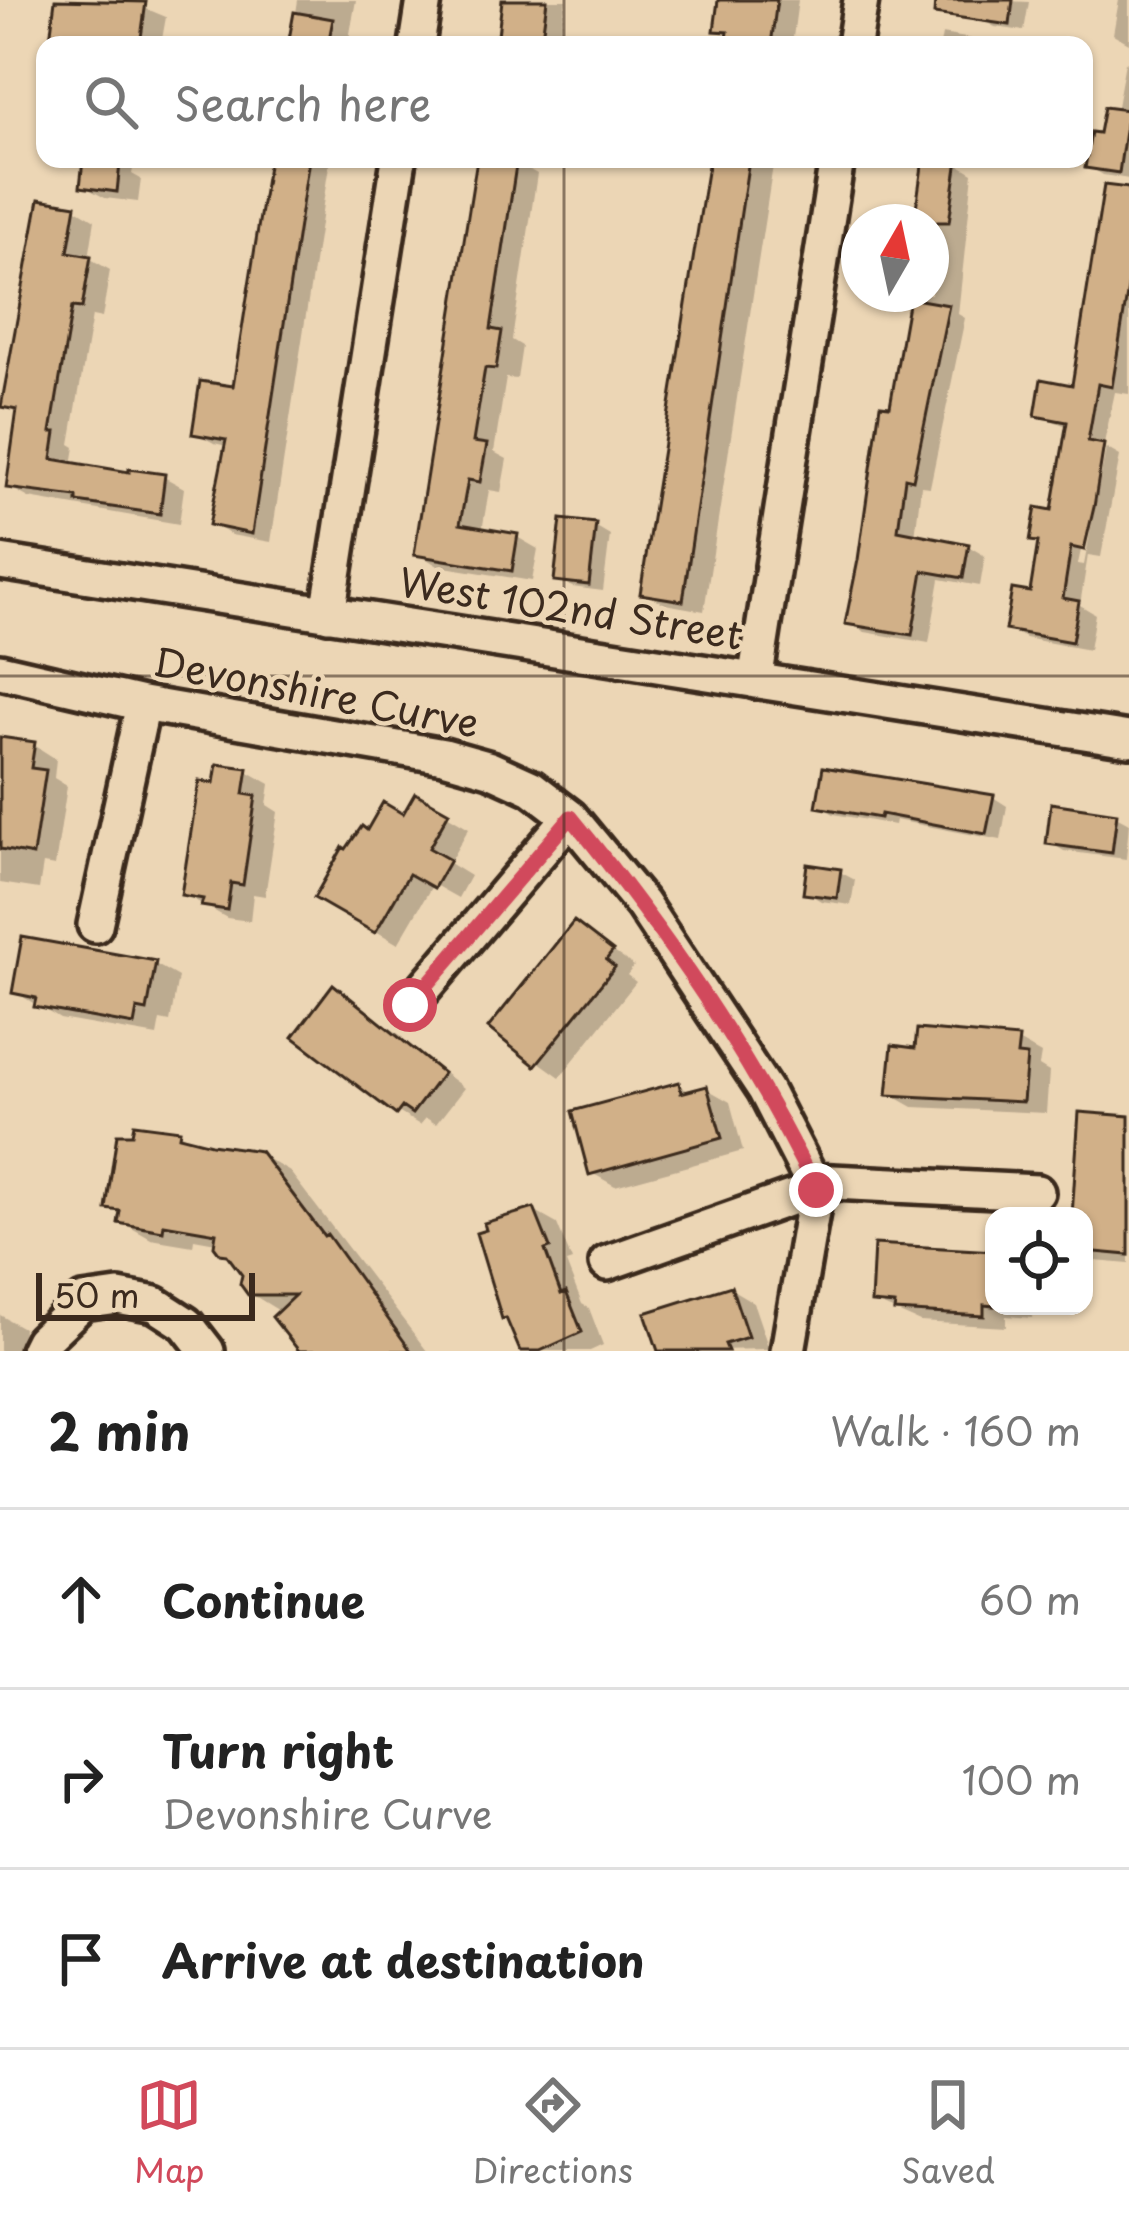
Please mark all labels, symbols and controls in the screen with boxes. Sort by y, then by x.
search box [36,36,1093,168]
text: Search here [174,68,431,136]
icon: search [78,69,144,135]
north arrow [841,204,949,312]
street label: West 102nd Street [395,550,747,663]
street label: Devonshire Curve [149,630,484,751]
route start [383,978,437,1032]
route end [789,1163,843,1217]
map controls [985,1207,1093,1315]
button: locate [985,1207,1093,1315]
scale bar [36,1267,255,1320]
text: 50 m [54,1269,140,1319]
text: 2 min [48,1391,190,1468]
text: Walk · 160 m [831,1400,1081,1459]
text: Continue [162,1565,365,1633]
icon: ahead [48,1566,114,1632]
text: 60 m [979,1569,1081,1628]
text: Turn right [162,1715,394,1783]
icon: right [48,1746,114,1812]
text: 100 m [962,1749,1081,1808]
text: Devonshire Curve [162,1783,492,1842]
text: Arrive at destination [162,1925,645,1993]
icon: arrive [48,1926,114,1992]
tab: Map [134,2072,205,2194]
tab: Directions [473,2072,633,2194]
tab: Saved [901,2072,995,2194]

